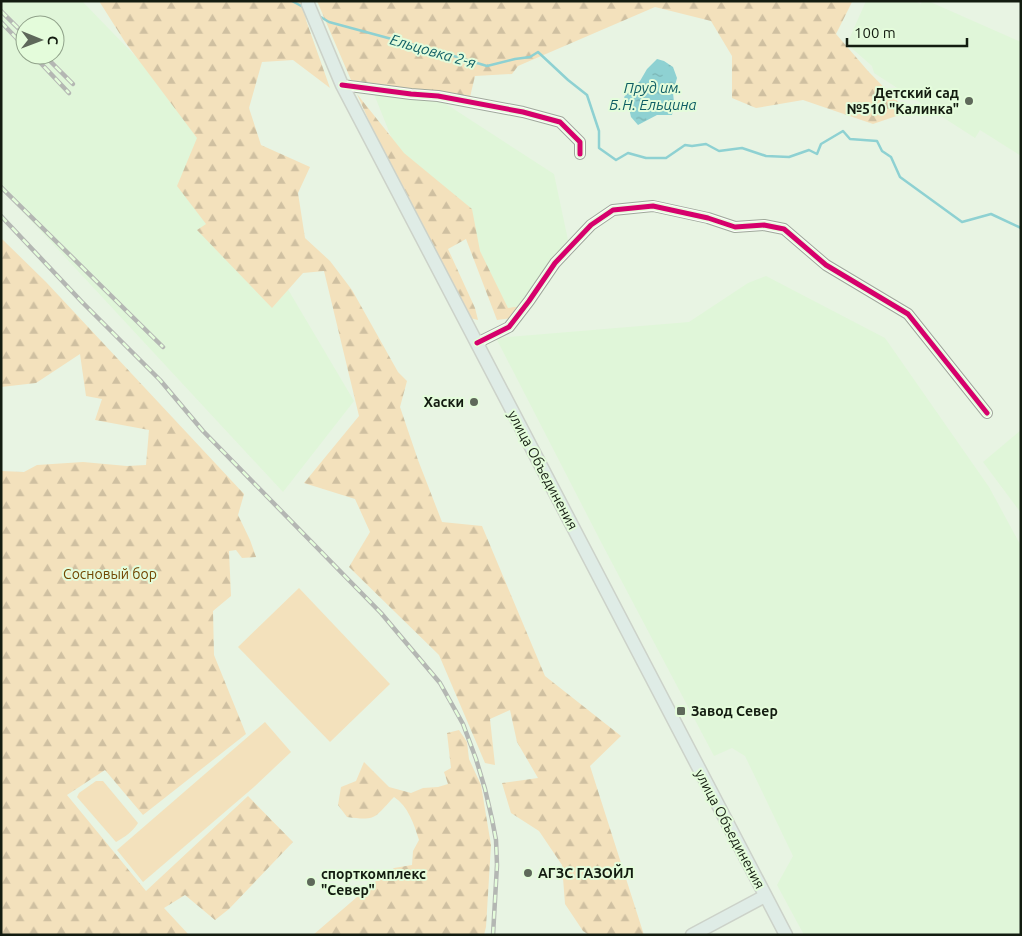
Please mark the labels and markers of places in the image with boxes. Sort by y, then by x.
place label: Детский сад №510 "Калинка" [846,85,959,117]
marker: Детский сад №510 "Калинка" [963,95,975,107]
place label: Хаски [424,394,464,410]
marker: Хаски [468,396,480,408]
place label: Завод Север [691,703,778,719]
marker: Завод Север [675,705,687,717]
place label: АГЗС ГАЗОЙЛ [538,863,634,881]
place label: спорткомплекс "Север" [321,866,426,898]
marker: АГЗС ГАЗОЙЛ [522,867,534,879]
marker: спорткомплекс "Север" [305,876,317,888]

